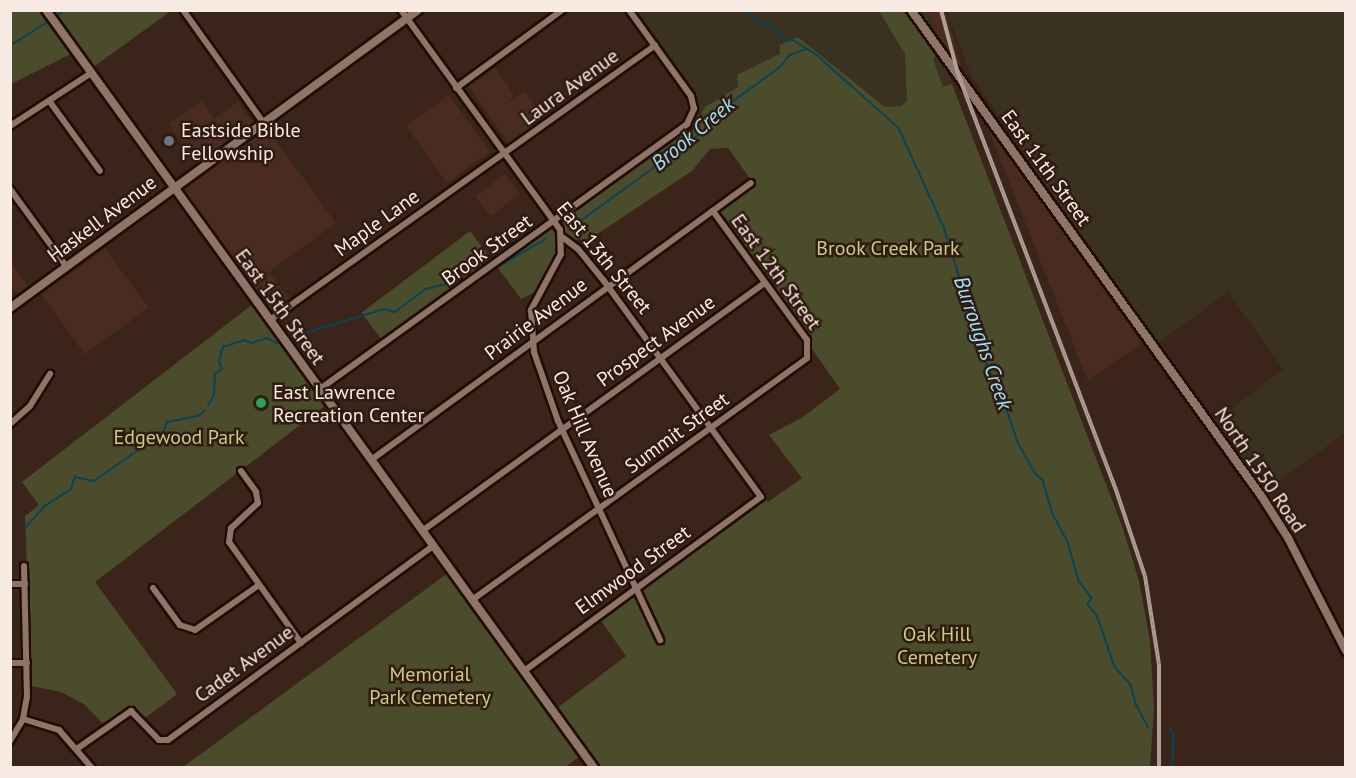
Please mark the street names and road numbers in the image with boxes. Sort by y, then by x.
street label: Laura Avenue [516,43,624,131]
street label: East 11th Street [996,105,1096,231]
street label: Haskell Avenue [43,170,161,268]
street label: Maple Lane [330,184,424,262]
street label: East 13th Street [552,197,656,319]
street label: Brook Street [437,209,537,291]
street label: East 12th Street [726,209,826,335]
street label: East 15th Street [230,244,330,370]
street label: Prairie Avenue [480,273,592,365]
street label: Prospect Avenue [592,290,720,392]
street label: Oak Hill Avenue [547,366,623,502]
street label: Summit Street [620,387,734,479]
street label: North 1550 Road [1209,403,1311,537]
street label: Elmwood Street [571,520,695,620]
street label: Cadet Avenue [190,620,298,708]

